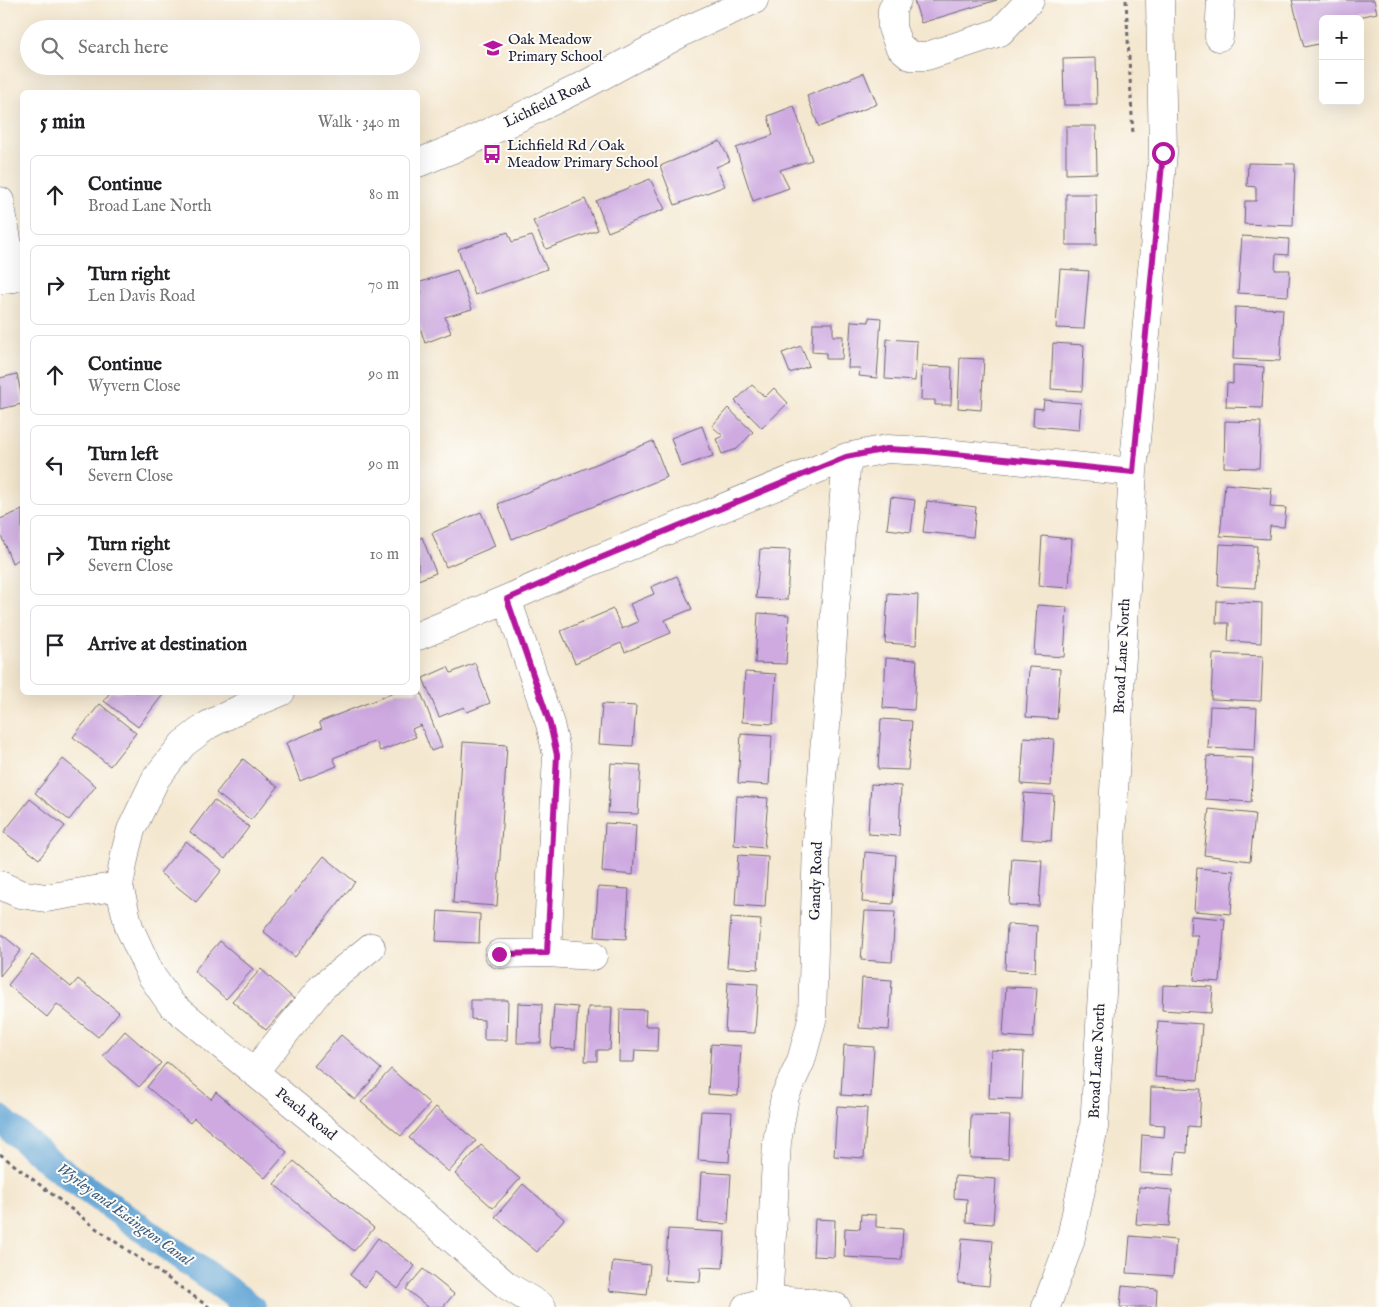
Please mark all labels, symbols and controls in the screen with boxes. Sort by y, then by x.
map controls [1319,15,1364,105]
button: + [1319,15,1364,60]
search box [20,20,420,75]
place label: Oak Meadow Primary School [508,30,604,66]
icon: search [38,34,66,62]
text: Search here [78,36,169,60]
school or university icon: Oak Meadow Primary School [482,37,504,59]
button: − [1319,60,1364,105]
street label: Lichfield Road [501,73,594,132]
text: 5 min [40,109,85,136]
text: Walk · 340 m [318,113,400,133]
place label: Lichfield Rd / Oak Meadow Primary School [507,136,659,172]
route start [1152,142,1175,165]
bus stop icon: Lichfield Rd / Oak Meadow Primary School [481,143,503,165]
text: Continue [88,173,162,197]
icon: ahead [41,181,69,209]
text: 80 m [369,185,399,205]
text: Broad Lane North [88,197,212,217]
text: Turn right [88,263,170,287]
icon: right [41,271,69,299]
text: 70 m [368,275,399,295]
text: Len Davis Road [88,287,195,307]
text: Continue [88,353,162,377]
icon: ahead [41,361,69,389]
text: 90 m [368,365,399,385]
text: Wyvern Close [88,377,181,397]
text: Turn left [88,443,159,467]
icon: left [41,451,69,479]
text: 90 m [368,455,399,475]
text: Severn Close [88,467,173,487]
text: Turn right [88,533,170,557]
icon: right [41,541,69,569]
text: 10 m [369,545,399,565]
text: Severn Close [88,557,173,577]
street label: Broad Lane North [1109,598,1135,714]
icon: arrive [41,631,69,659]
text: Arrive at destination [88,633,247,657]
street label: Gandy Road [805,840,827,921]
route end [488,943,511,966]
street label: Broad Lane North [1084,1003,1110,1119]
street label: Peach Road [271,1084,341,1145]
water label: Wyrley and Essington Canal [52,1159,197,1272]

